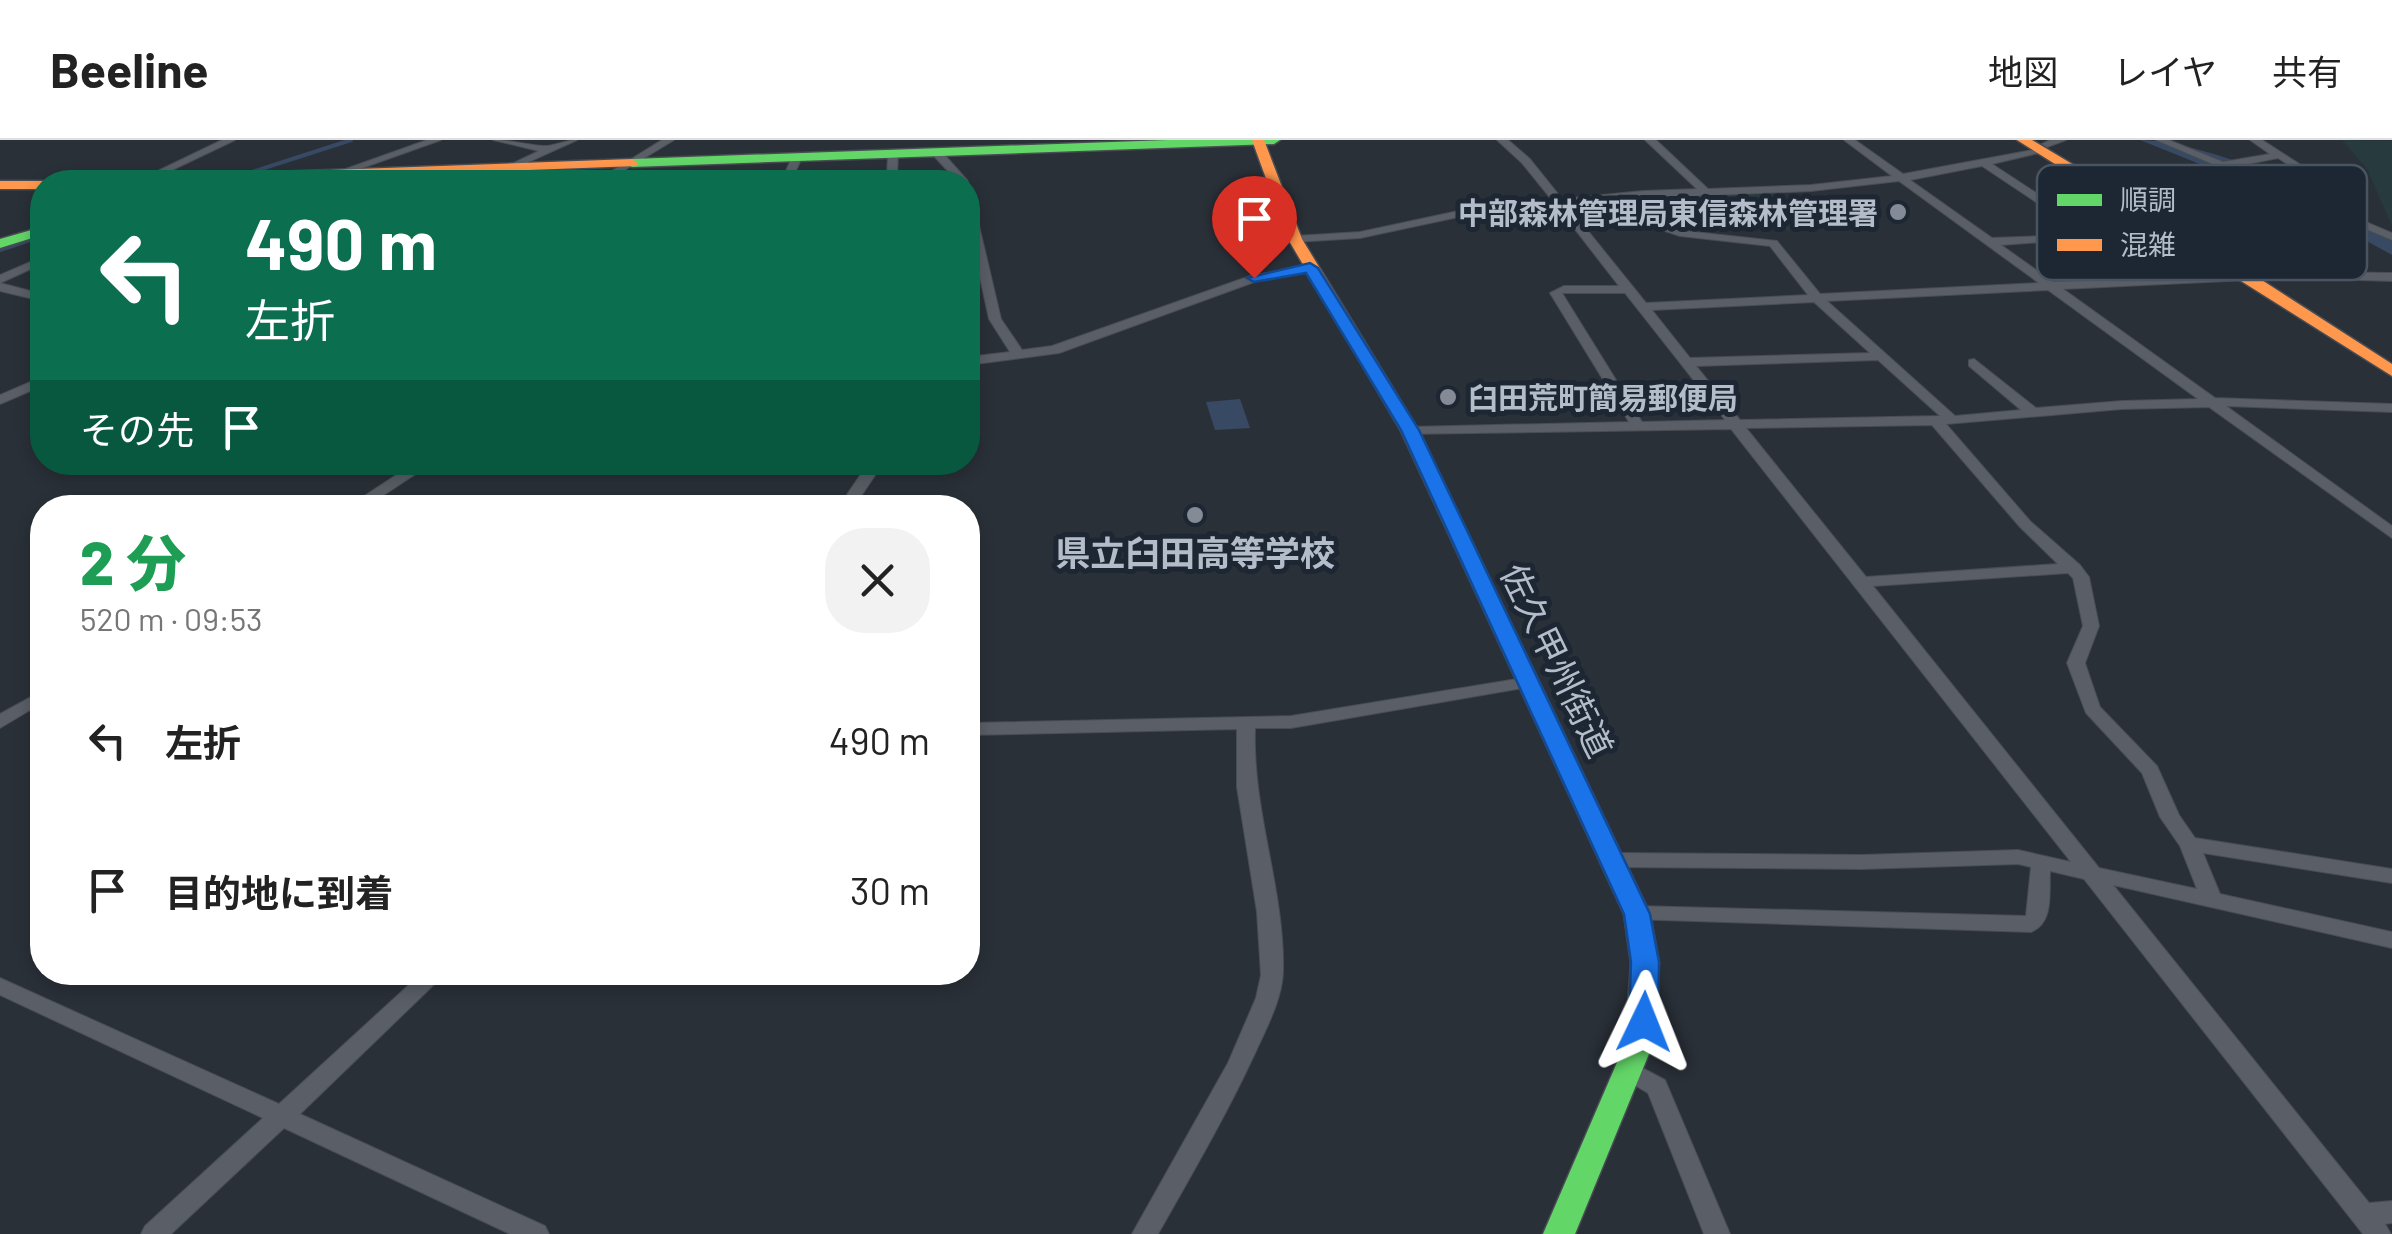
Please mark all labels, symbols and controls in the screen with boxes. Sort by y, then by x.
text: Beeline [50,40,208,98]
text: 地図 [1988,50,2058,92]
text: レイヤ [2113,50,2217,92]
text: 共有 [2272,50,2342,92]
legend [2037,165,2367,280]
pin [1212,176,1297,279]
text: 順調 [2120,182,2176,216]
icon: arrive [1227,191,1282,246]
place label: 中部森林管理局東信森林管理署 [1458,194,1878,230]
text: 490 m [245,200,437,284]
marker: 中部森林管理局東信森林管理署 [1887,201,1909,223]
icon: left [80,210,210,340]
text: 混雑 [2120,227,2176,261]
text: 左折 [245,292,335,346]
place label: 臼田荒町簡易郵便局 [1468,379,1738,415]
marker: 臼田荒町簡易郵便局 [1437,386,1459,408]
icon: arrive [214,400,269,455]
text: その先 [80,406,194,452]
marker: 県立臼田高等学校 [1184,504,1206,526]
text: 2 分 [80,525,186,597]
button: close [825,528,930,633]
place label: 県立臼田高等学校 [1055,531,1335,573]
street label: 佐久甲州街道 [1493,556,1623,764]
text: 520 m · 09:53 [80,599,263,637]
icon: left [80,713,135,768]
text: 490 m [829,717,930,763]
text: 左折 [165,719,241,765]
icon: arrive [80,863,135,918]
text: 30 m [850,867,930,913]
text: 目的地に到着 [165,869,393,915]
position arrow [1592,970,1696,1074]

